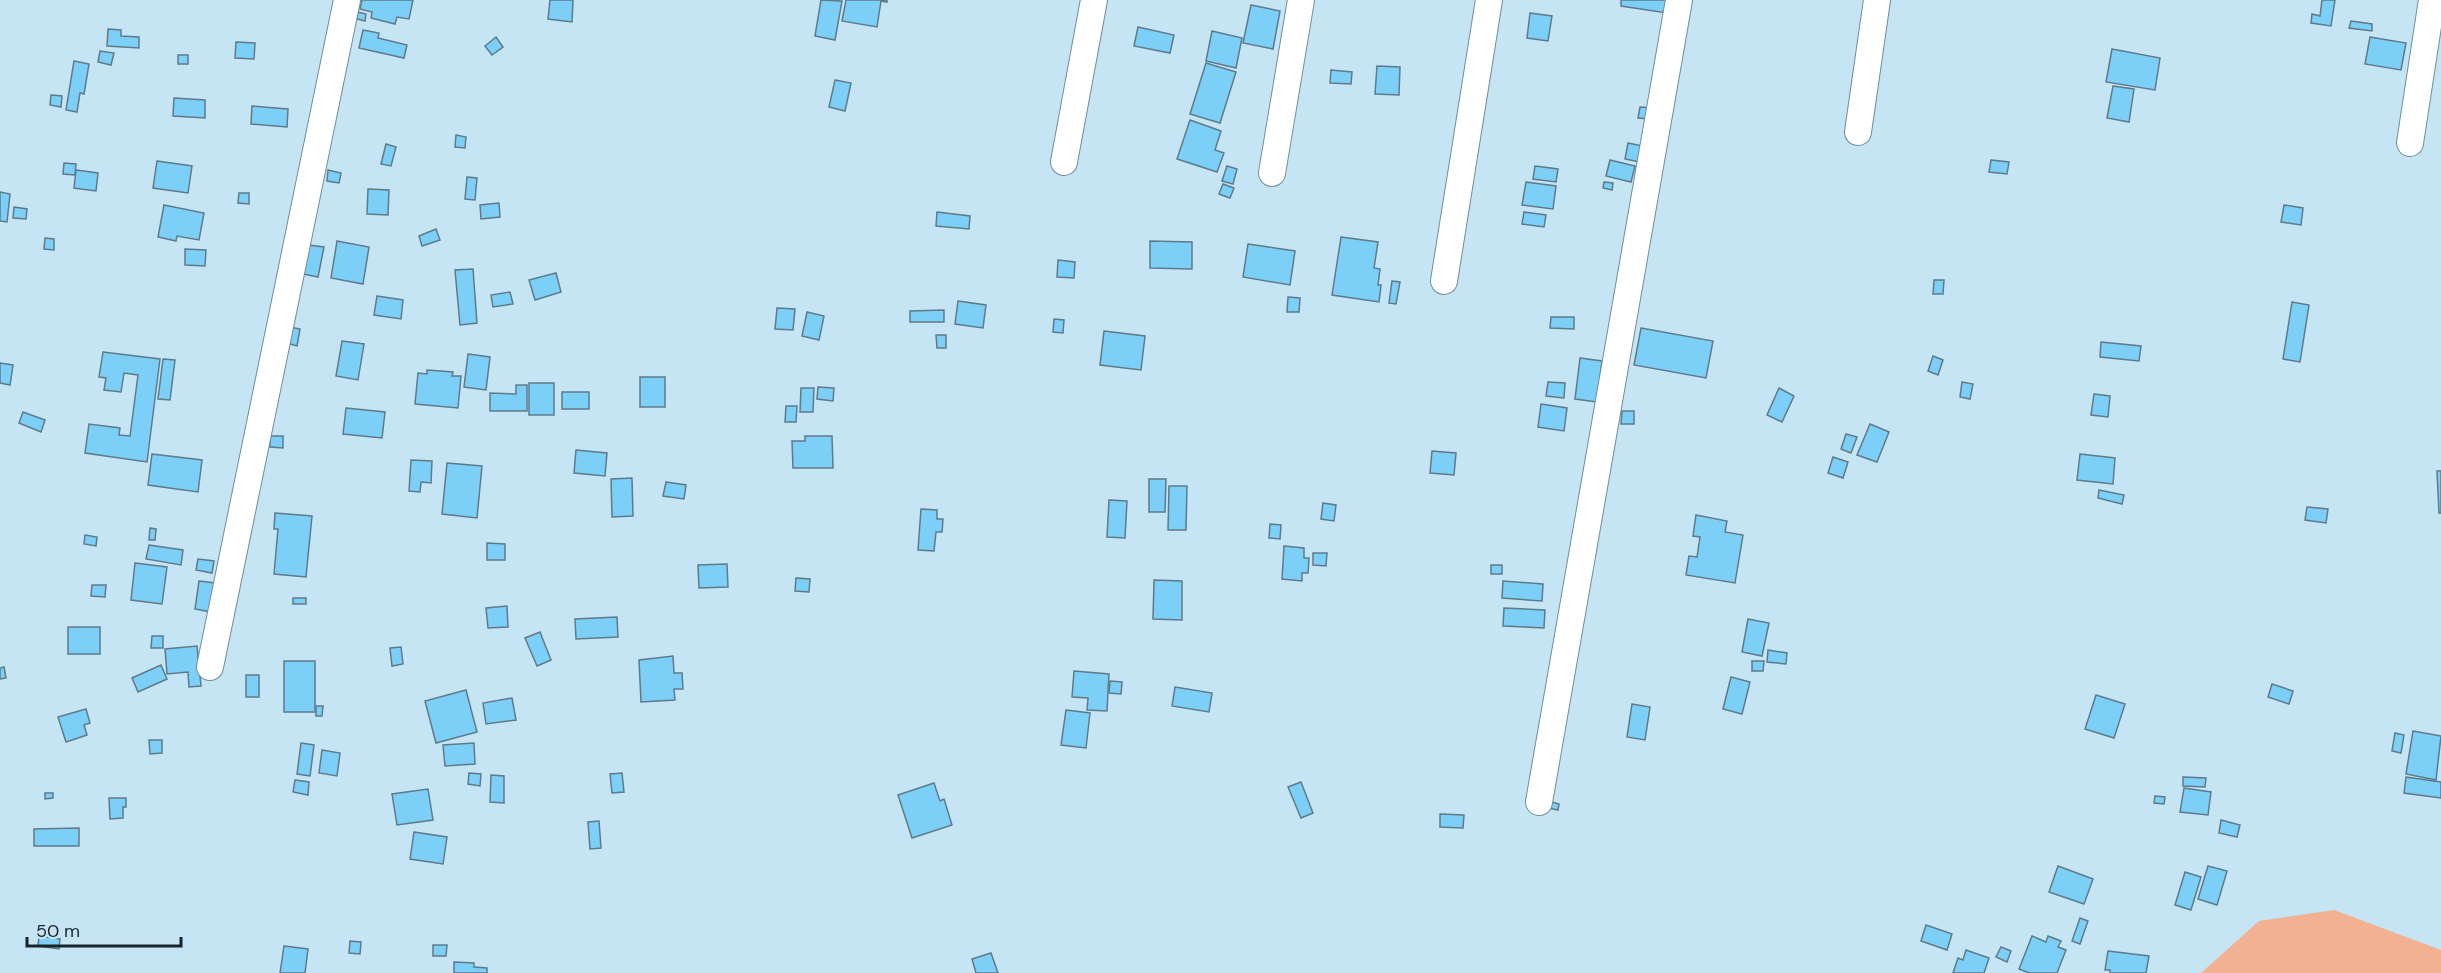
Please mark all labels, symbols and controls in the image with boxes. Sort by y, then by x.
scale bar [27,910,182,948]
text: 50 m [36,919,80,943]

